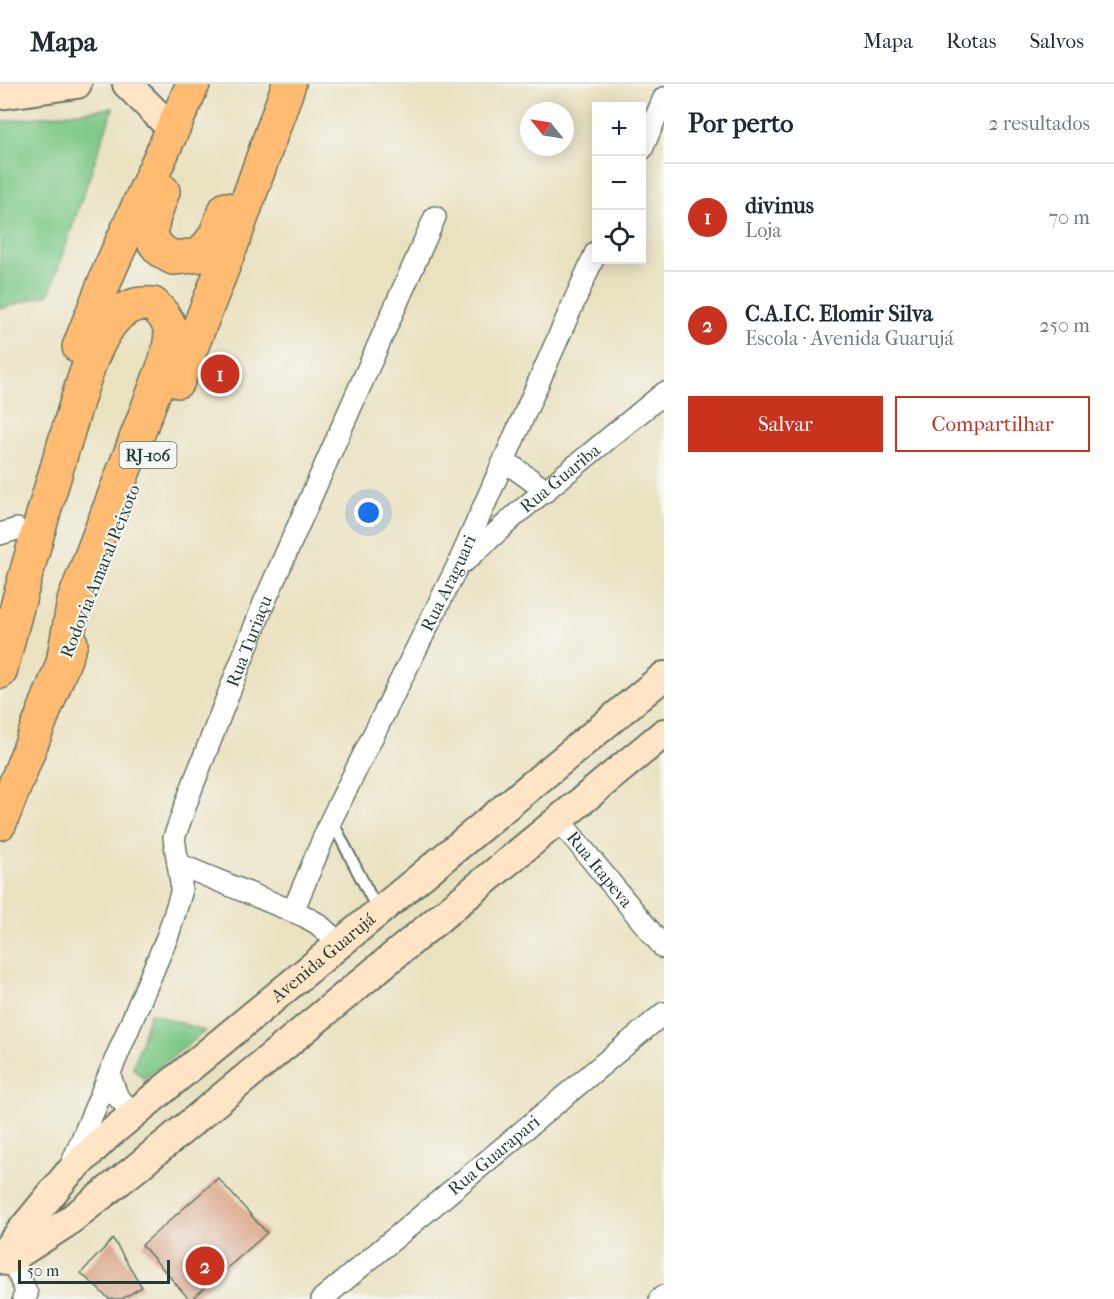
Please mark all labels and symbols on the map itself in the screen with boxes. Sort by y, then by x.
north arrow [520,102,574,156]
pin: 1 [200,352,240,396]
street label: Rua Guariba [516,439,605,518]
road number: RJ-106 [120,442,176,468]
street label: Rodovia Amaral Peixoto [56,481,145,661]
your location [354,498,383,527]
street label: Rua Araguari [417,531,481,635]
street label: Rua Turiaçu [222,592,277,690]
street label: Rua Itapeva [562,827,637,913]
street label: Avenida Guarujá [266,908,380,1008]
street label: Rua Guarapari [444,1111,545,1200]
pin: 2 [186,1244,224,1288]
scale bar [18,1257,170,1284]

